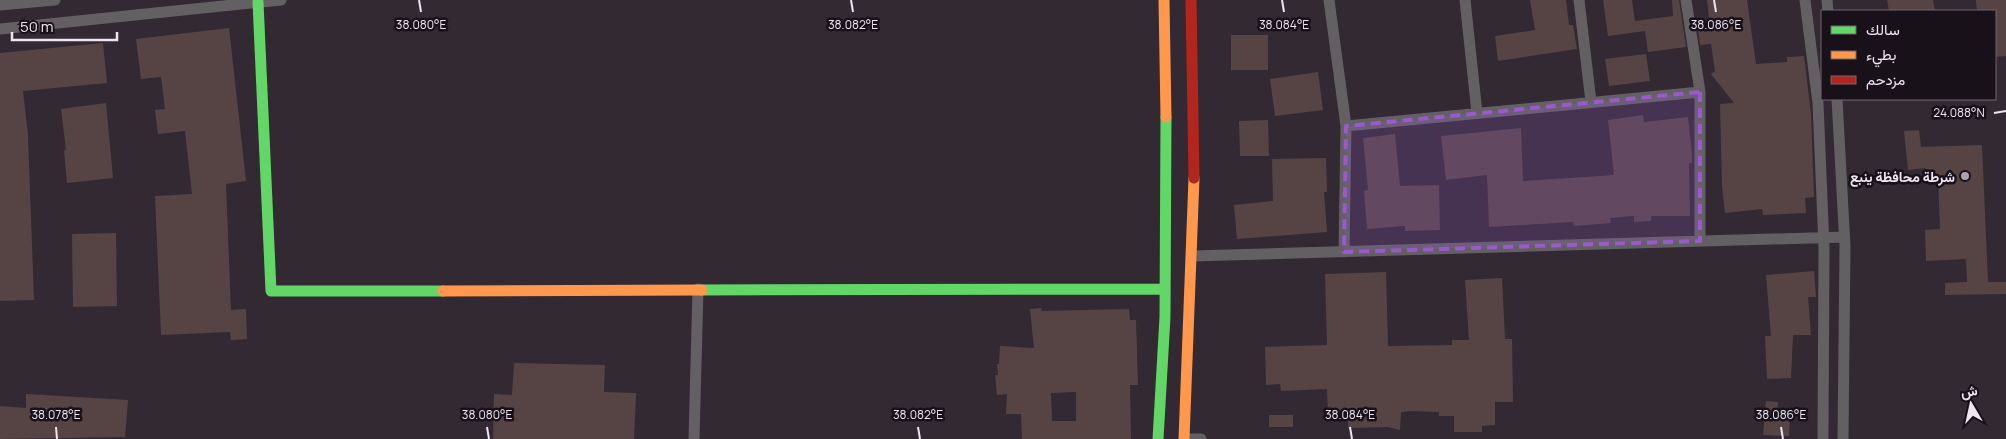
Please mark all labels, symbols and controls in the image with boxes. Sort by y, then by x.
scale bar [12,10,118,42]
legend [1821,10,1996,100]
text: 50 m [20,16,54,37]
text: 38.080°E [396,16,446,33]
text: 38.082°E [828,16,878,33]
text: 38.084°E [1259,16,1309,33]
text: 38.086°E [1691,16,1741,33]
text: سالك [1866,19,1900,40]
text: بطيء [1866,44,1896,68]
text: مزدحم [1866,69,1905,90]
text: 24.088°N [1933,104,1985,121]
place label: شرطة محافظة ينبع [1850,167,1955,187]
marker: شرطة محافظة ينبع [1959,170,1971,182]
north arrow [1946,379,1996,429]
text: ش [1959,380,1979,401]
text: 38.078°E [31,406,81,423]
text: 38.080°E [462,406,512,423]
text: 38.082°E [893,406,943,423]
text: 38.084°E [1325,406,1375,423]
text: 38.086°E [1756,406,1806,423]

